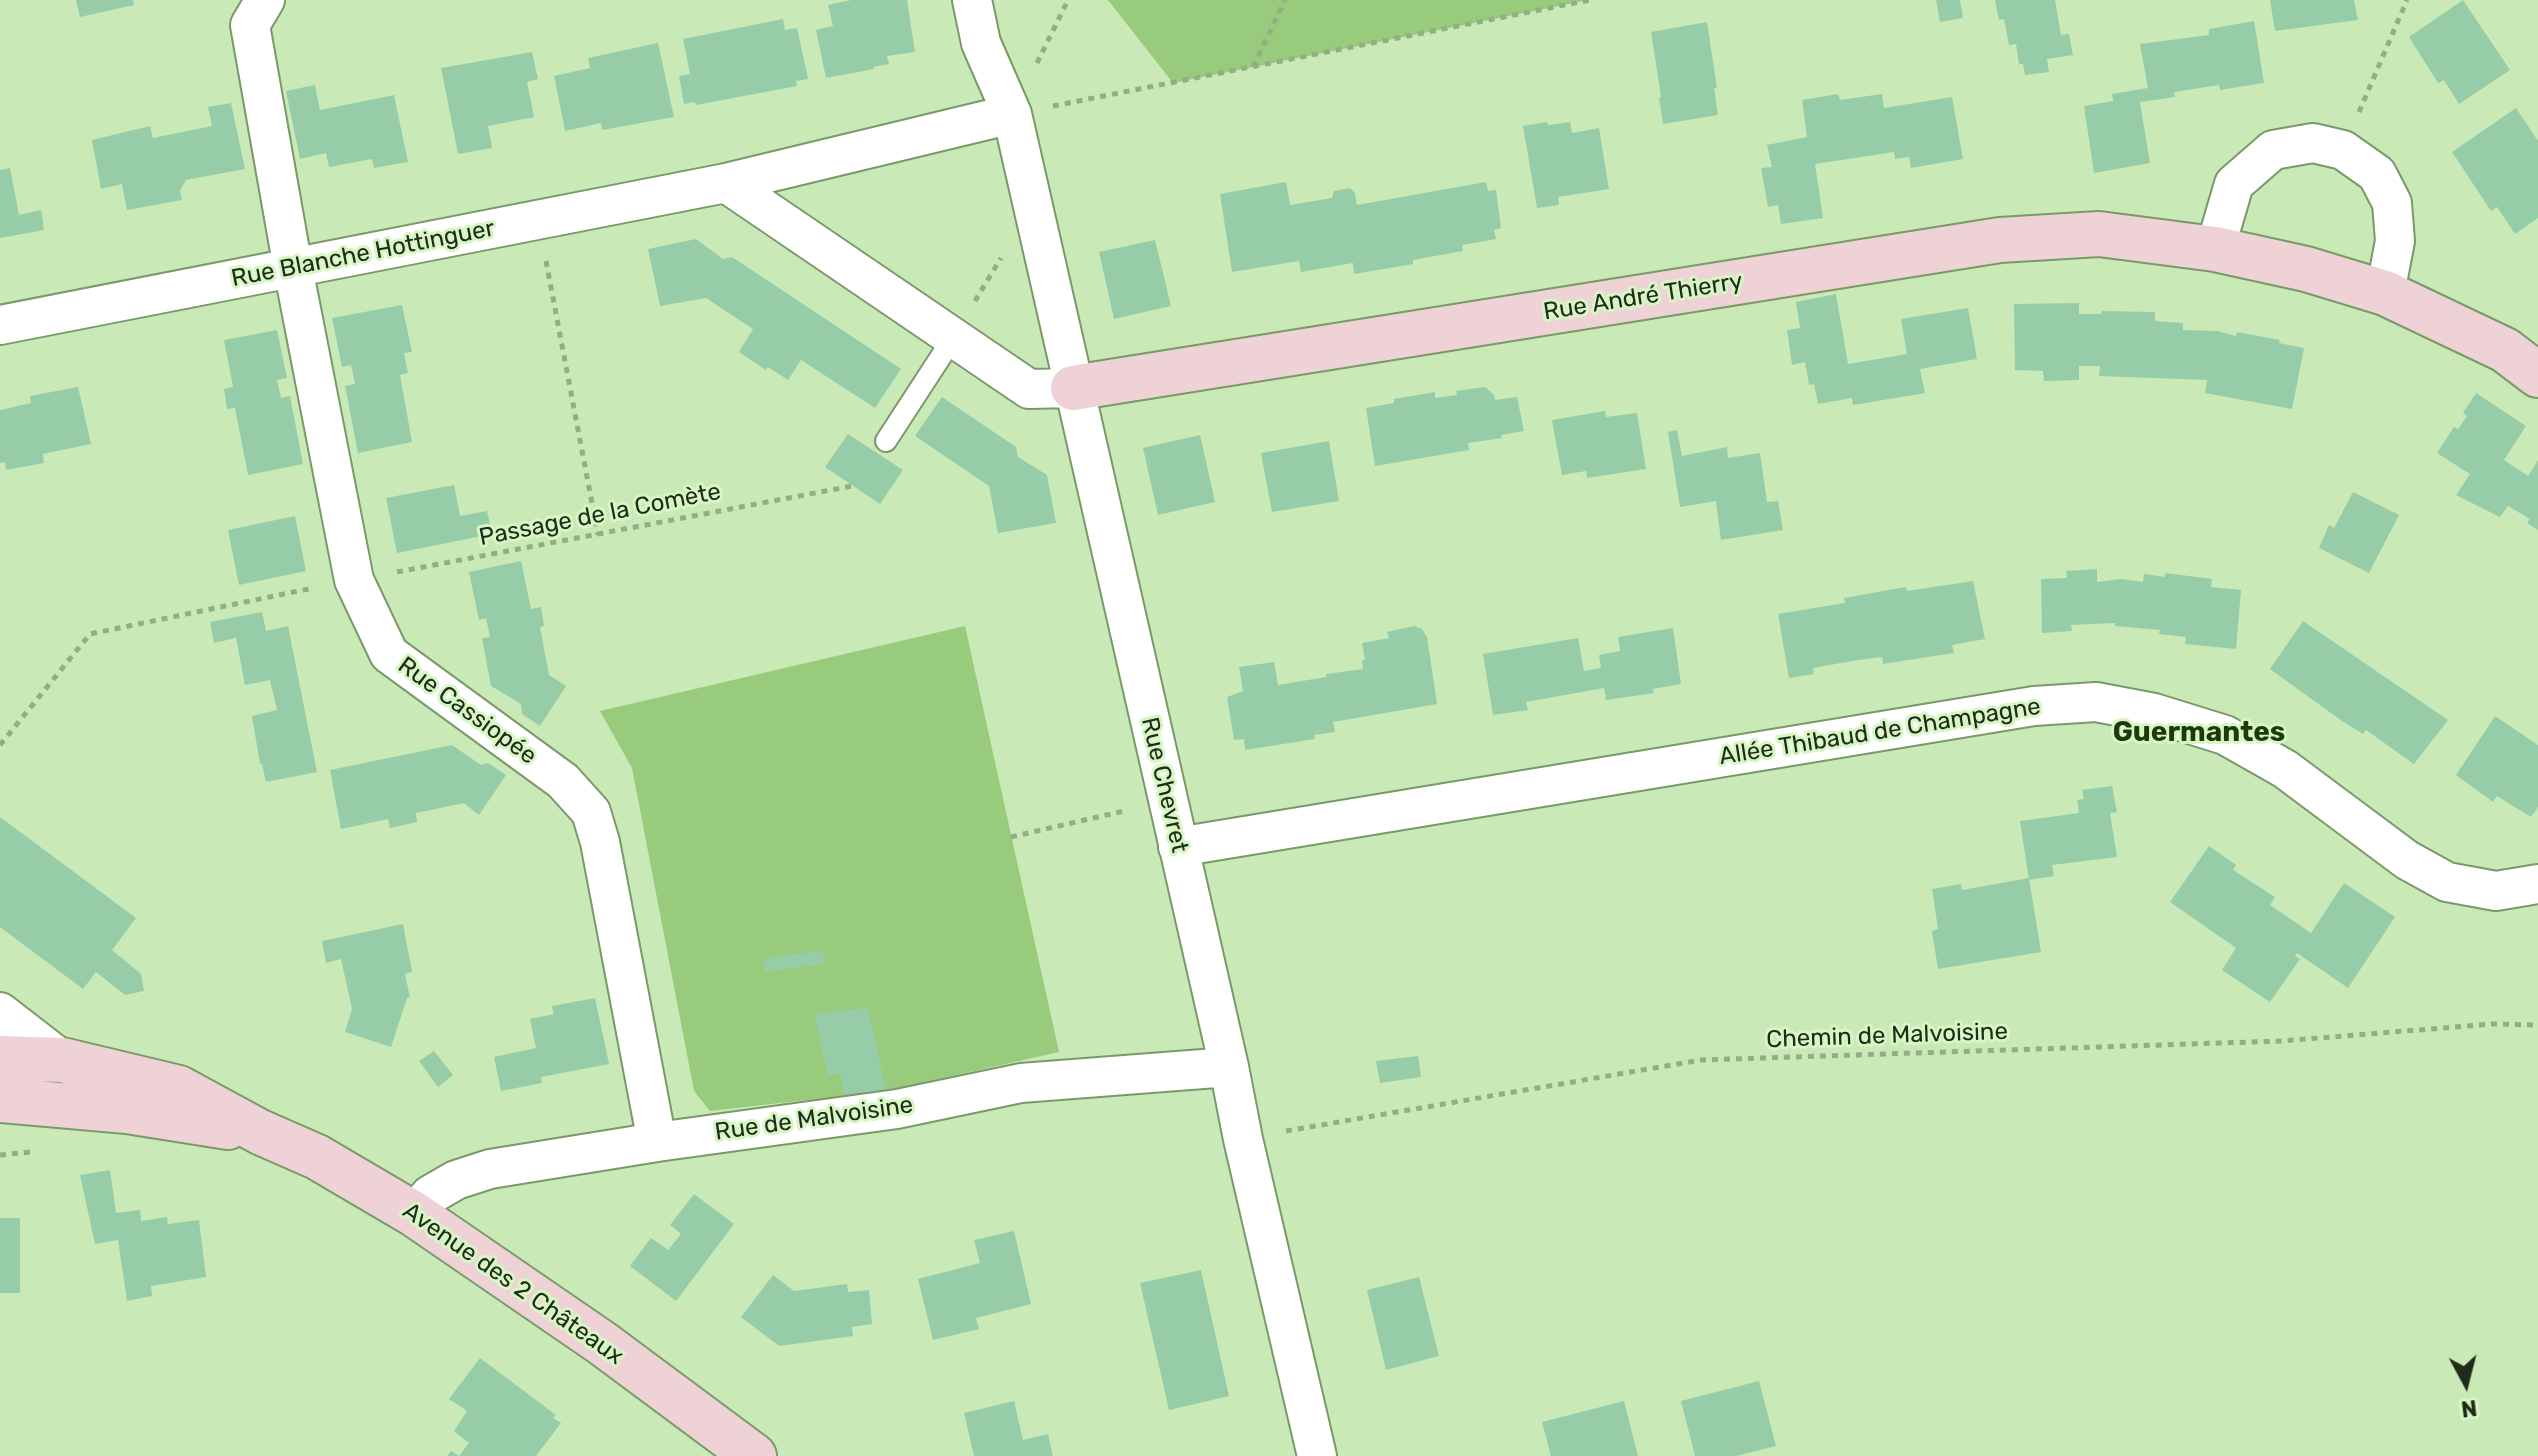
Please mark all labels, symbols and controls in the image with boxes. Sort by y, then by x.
street label: Rue Blanche Hottinguer [229,214,497,294]
street label: Rue André Thierry [1541,267,1745,327]
street label: Passage de la Comète [477,477,723,553]
street label: Rue Cassiopée [392,651,542,771]
street label: Allée Thibaud de Champagne [1717,692,2043,772]
street label: Rue Chevret [1134,715,1194,855]
district label: Guermantes [2113,716,2285,750]
street label: Chemin de Malvoisine [1766,1017,2008,1055]
street label: Rue de Malvoisine [713,1091,915,1147]
street label: Avenue des 2 Châteaux [397,1197,629,1371]
north arrow [2426,1344,2506,1424]
text: N [2459,1394,2478,1423]

